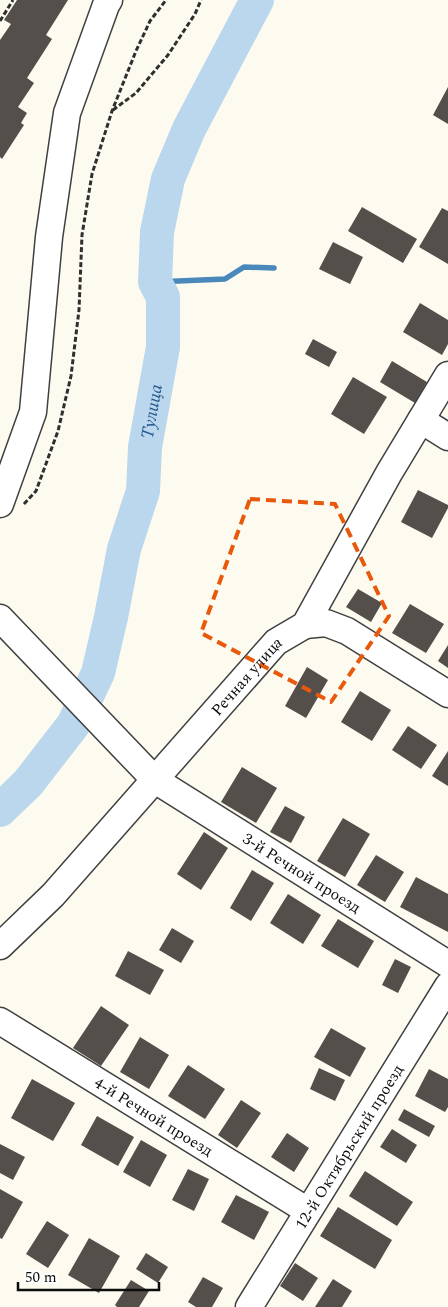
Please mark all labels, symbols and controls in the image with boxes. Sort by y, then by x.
water label: Тулица [134,382,170,441]
street label: Речная улица [205,630,287,721]
street label: 3-й Речной проезд [238,827,366,920]
street label: 12-й Октябрьский проезд [289,1060,410,1234]
street label: 4-й Речной проезд [89,1071,218,1163]
scale bar [18,1260,159,1292]
text: 50 m [25,1266,57,1289]

